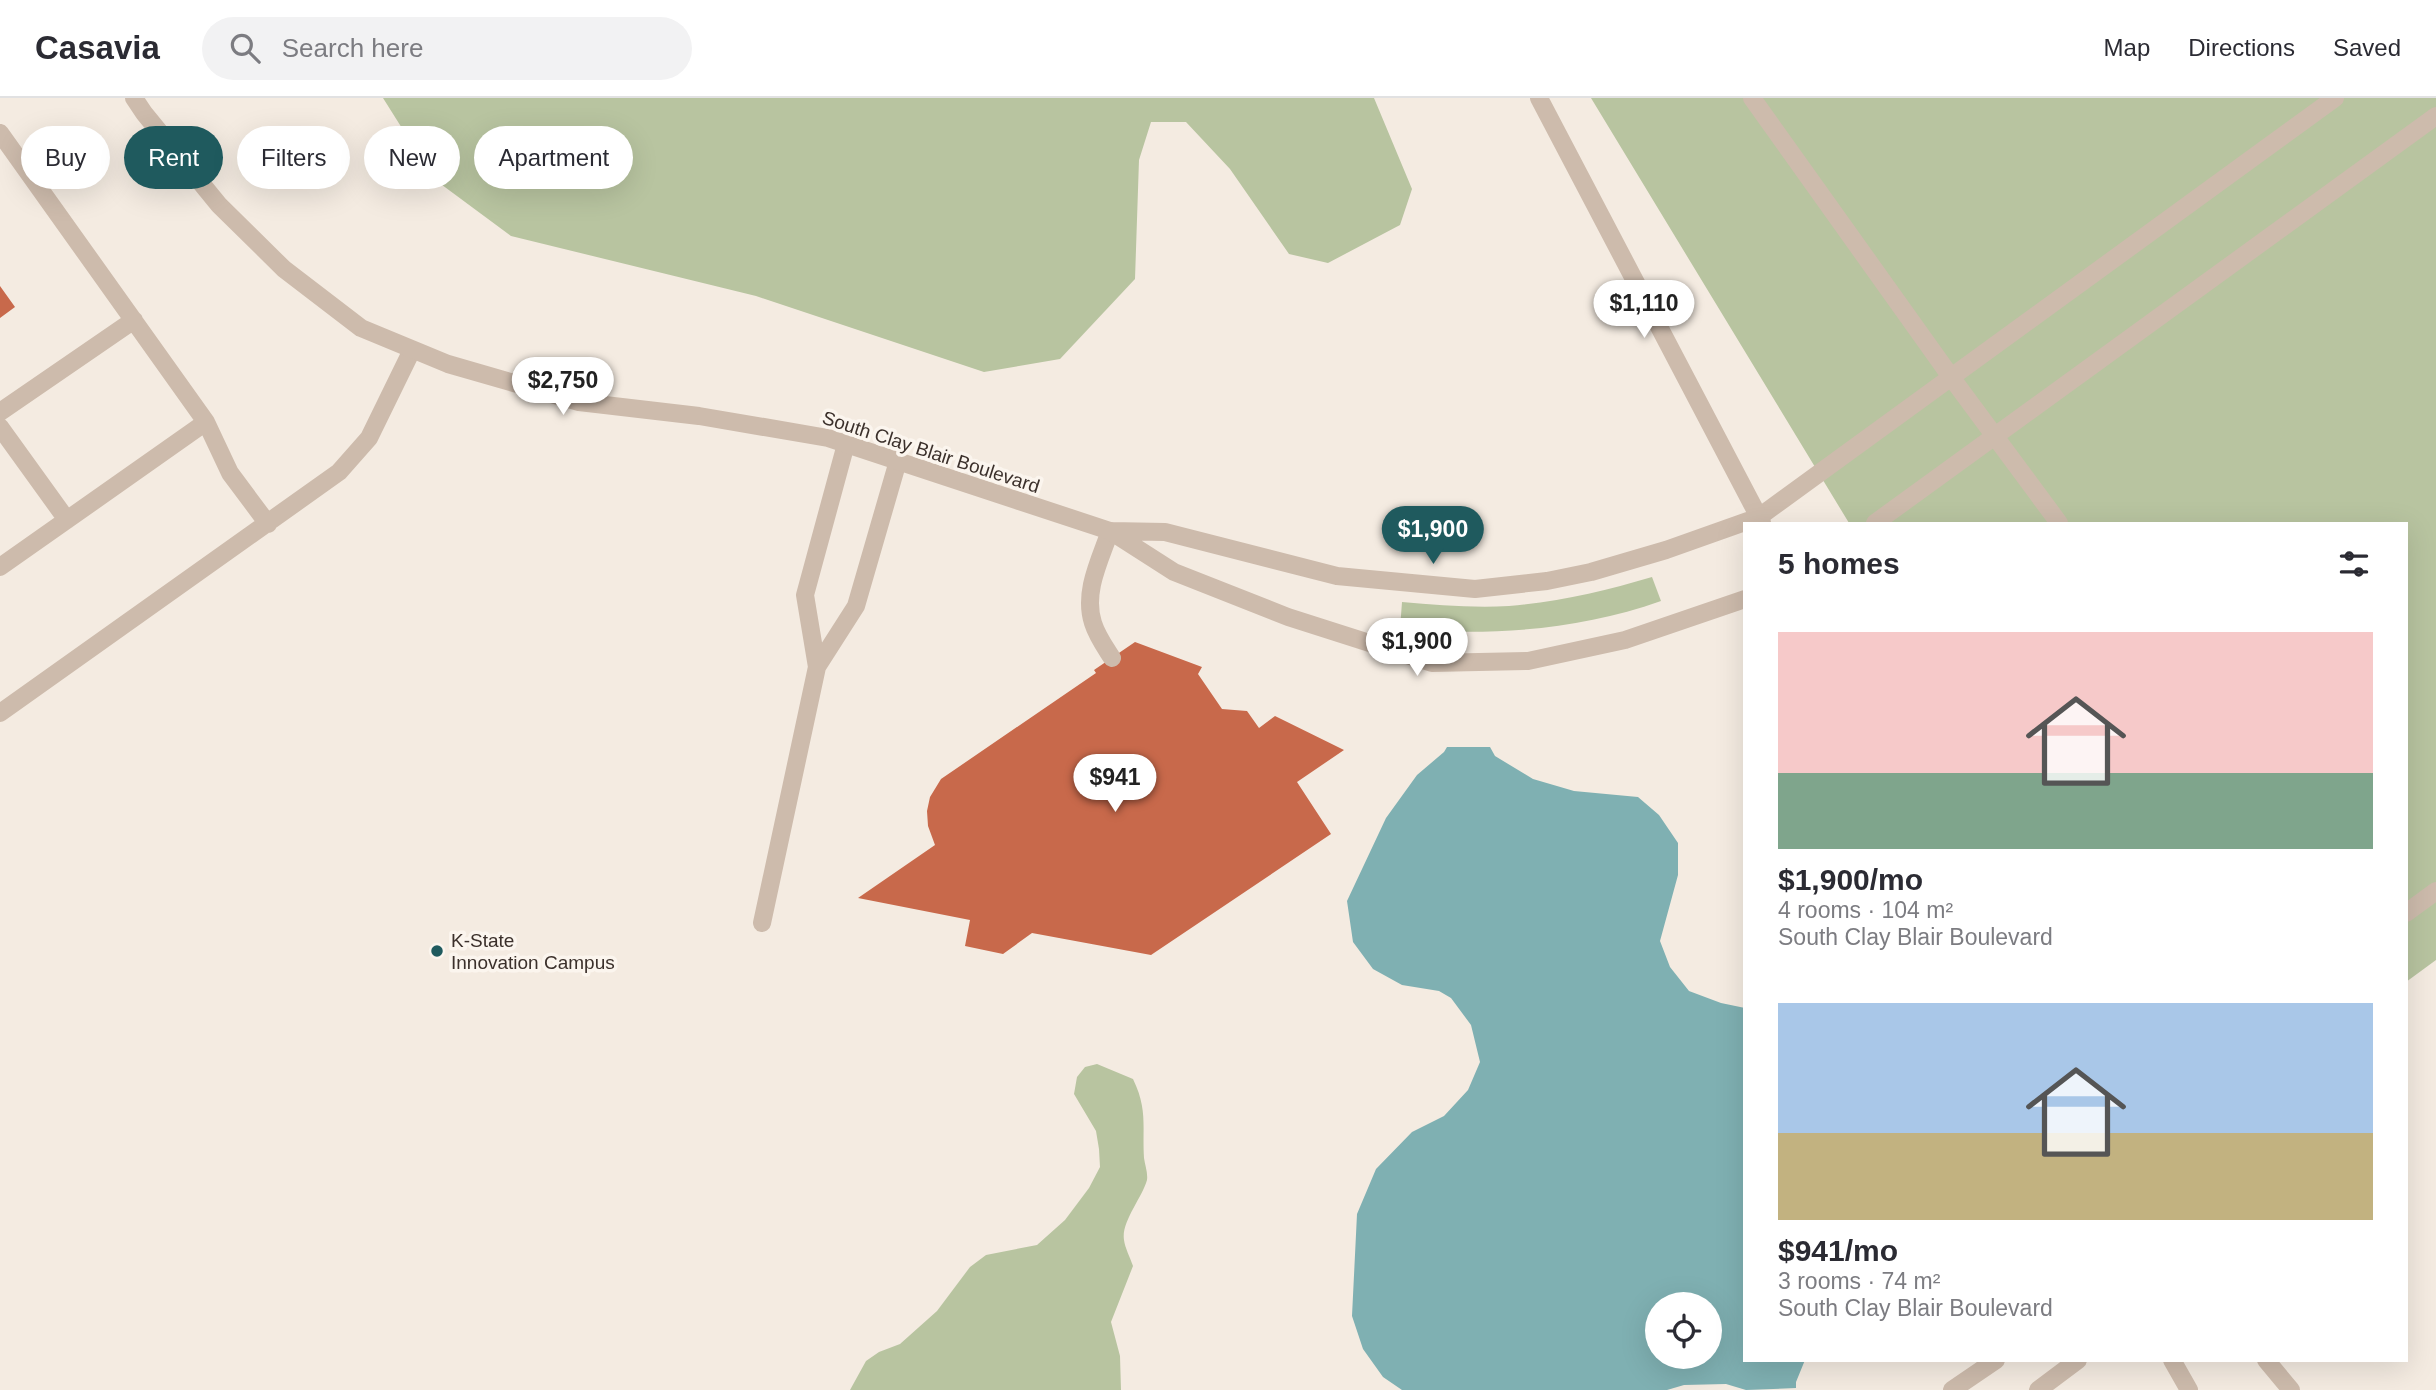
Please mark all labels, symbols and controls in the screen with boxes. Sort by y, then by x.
search box [202,17,692,80]
text: Casavia [35,29,160,66]
icon: search [226,29,264,67]
text: Search here [282,33,423,63]
text: Map [2104,34,2150,61]
text: Directions [2188,34,2295,61]
text: Saved [2333,34,2401,61]
chip: Buy [21,126,110,189]
chip: Rent [124,126,223,189]
chip: Filters [237,126,350,189]
chip: New [364,126,460,189]
chip: Apartment [474,126,633,189]
pin: $1,110 [1587,280,1701,340]
text: $1,110 [1609,290,1679,316]
pin: $2,750 [506,358,620,417]
text: $2,750 [528,367,598,393]
street label: South Clay Blair Boulevard [820,407,1042,497]
pin: $1,900 [1376,506,1490,566]
text: $1,900 [1398,516,1468,542]
icon: filters [2335,545,2373,583]
text: 5 homes [1778,547,1900,580]
pin: $1,900 [1360,618,1474,678]
text: $1,900 [1382,628,1452,654]
icon: home [2013,678,2139,804]
pin: $941 [1074,754,1156,814]
text: $941 [1089,764,1141,790]
text: $1,900/mo [1778,863,1923,896]
text: 4 rooms · 104 m² [1778,897,1953,923]
text: South Clay Blair Boulevard [1778,924,2053,950]
place label: K-State Innovation Campus [451,930,615,973]
marker: K-State Innovation Campus [429,943,445,959]
icon: home [2013,1049,2139,1175]
text: $941/mo [1778,1234,1898,1267]
text: 3 rooms · 74 m² [1778,1268,1940,1294]
map controls [1645,1292,1722,1369]
button: locate [1645,1292,1722,1369]
text: South Clay Blair Boulevard [1778,1295,2053,1321]

